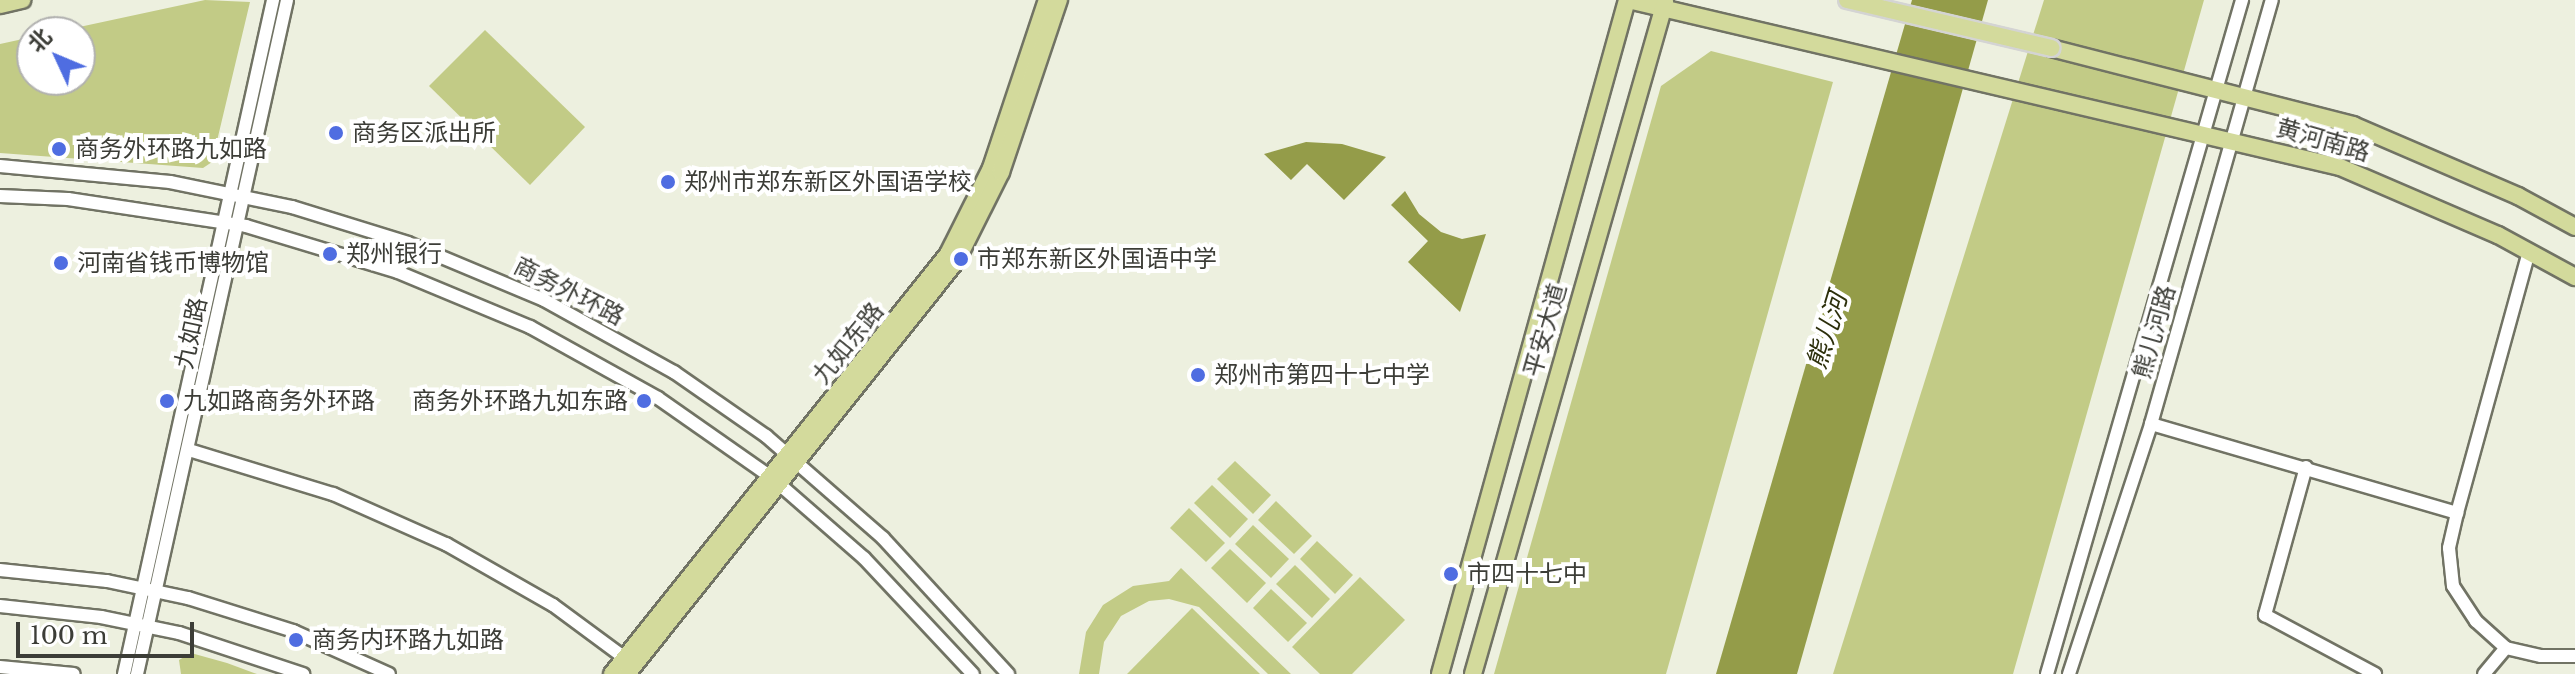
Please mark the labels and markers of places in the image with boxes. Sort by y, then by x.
place label: 商务区派出所 [352,119,496,147]
marker: 商务区派出所 [327,124,345,142]
place label: 商务外环路九如路 [75,135,267,163]
marker: 商务外环路九如路 [50,140,68,158]
place label: 郑州市郑东新区外国语学校 [684,168,972,196]
marker: 郑州市郑东新区外国语学校 [659,173,677,191]
place label: 郑州银行 [346,240,442,268]
marker: 郑州银行 [321,245,339,263]
place label: 市郑东新区外国语中学 [977,245,1217,273]
place label: 河南省钱币博物馆 [77,249,269,277]
marker: 市郑东新区外国语中学 [952,250,970,268]
marker: 河南省钱币博物馆 [52,254,70,272]
place label: 郑州市第四十七中学 [1214,361,1430,389]
marker: 郑州市第四十七中学 [1189,366,1207,384]
place label: 九如路商务外环路 [183,387,375,415]
place label: 商务外环路九如东路 [412,387,628,415]
marker: 九如路商务外环路 [158,392,176,410]
marker: 商务外环路九如东路 [635,392,653,410]
place label: 市四十七中 [1467,560,1587,588]
marker: 市四十七中 [1442,565,1460,583]
place label: 商务内环路九如路 [312,626,504,654]
marker: 商务内环路九如路 [287,631,305,649]

